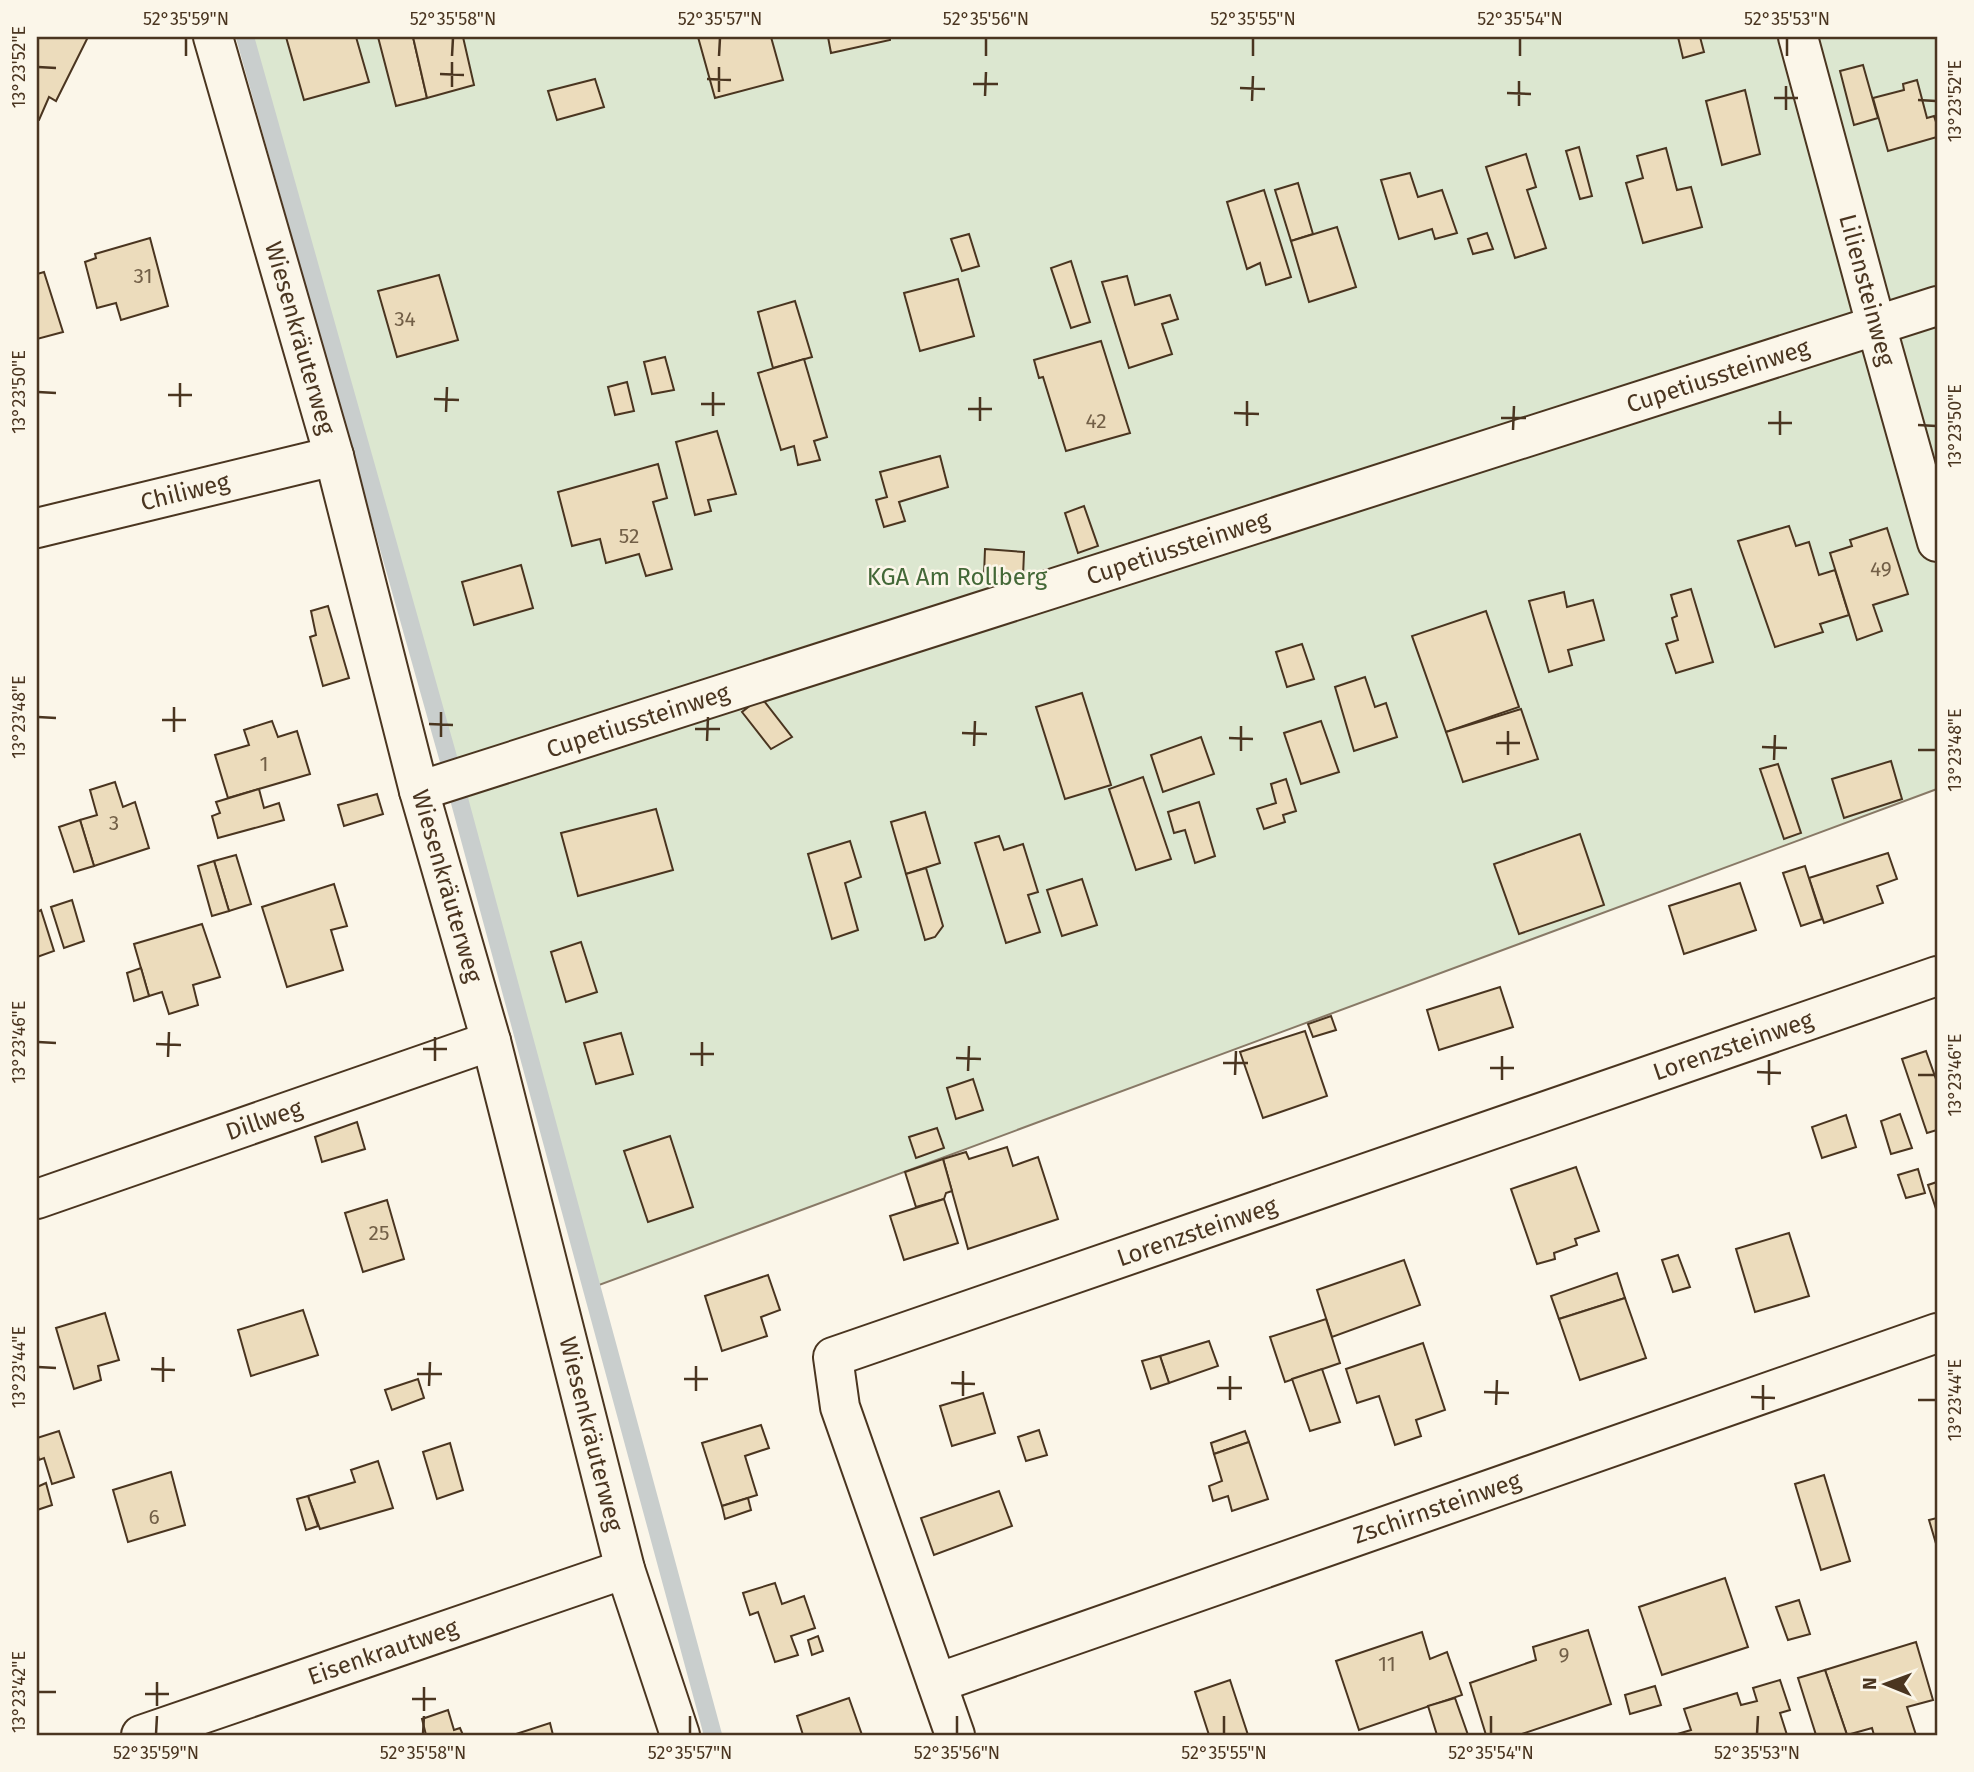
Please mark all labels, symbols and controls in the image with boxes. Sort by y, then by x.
text: 52°35'59"N [143,8,229,30]
text: 52°35'58"N [410,8,496,30]
text: 52°35'57"N [678,8,762,30]
text: 52°35'56"N [943,8,1029,30]
text: 52°35'55"N [1210,8,1296,30]
text: 52°35'54"N [1477,8,1563,30]
text: 52°35'53"N [1744,8,1830,30]
text: 13°23'52"E [8,26,30,108]
text: 13°23'52"E [1944,60,1966,142]
street label: Liliensteinweg [1833,211,1901,369]
street label: Wiesenkräuterweg [259,238,341,438]
house number: 31 [133,263,153,289]
house number: 34 [394,306,416,332]
street label: Cupetiussteinweg [1623,333,1814,419]
text: 13°23'50"E [8,350,30,434]
text: 13°23'50"E [1944,384,1966,468]
house number: 42 [1085,408,1107,434]
street label: Chiliweg [138,467,233,517]
street label: Cupetiussteinweg [1083,505,1274,591]
house number: 52 [619,523,639,549]
house number: 49 [1870,556,1892,582]
park label: KGA Am Rollberg [867,563,1048,591]
text: 13°23'48"E [8,675,30,759]
street label: Cupetiussteinweg [543,678,734,764]
text: 13°23'48"E [1944,708,1966,792]
house number: 1 [259,751,269,777]
street label: Wiesenkräuterweg [406,786,488,986]
house number: 3 [109,810,119,836]
text: 13°23'46"E [8,1001,30,1083]
street label: Lorenzsteinweg [1649,1005,1817,1087]
text: 13°23'46"E [1944,1034,1966,1116]
street label: Dillweg [222,1094,306,1146]
street label: Lorenzsteinweg [1113,1191,1281,1273]
house number: 25 [369,1220,389,1246]
text: 13°23'44"E [8,1326,30,1408]
street label: Wiesenkräuterweg [553,1334,629,1535]
text: 13°23'44"E [1944,1359,1966,1441]
street label: Zschirnsteinweg [1350,1466,1525,1550]
house number: 6 [148,1504,160,1530]
street label: Eisenkrautweg [304,1613,462,1691]
house number: 9 [1558,1642,1570,1668]
north arrow [1852,1650,1922,1720]
text: 13°23'42"E [8,1651,30,1733]
house number: 11 [1378,1651,1396,1677]
text: N [1858,1677,1881,1690]
text: 52°35'59"N [113,1742,199,1764]
text: 52°35'58"N [380,1742,466,1764]
text: 52°35'57"N [648,1742,732,1764]
text: 52°35'56"N [914,1742,1000,1764]
text: 52°35'55"N [1181,1742,1267,1764]
text: 52°35'54"N [1448,1742,1534,1764]
text: 52°35'53"N [1714,1742,1800,1764]

